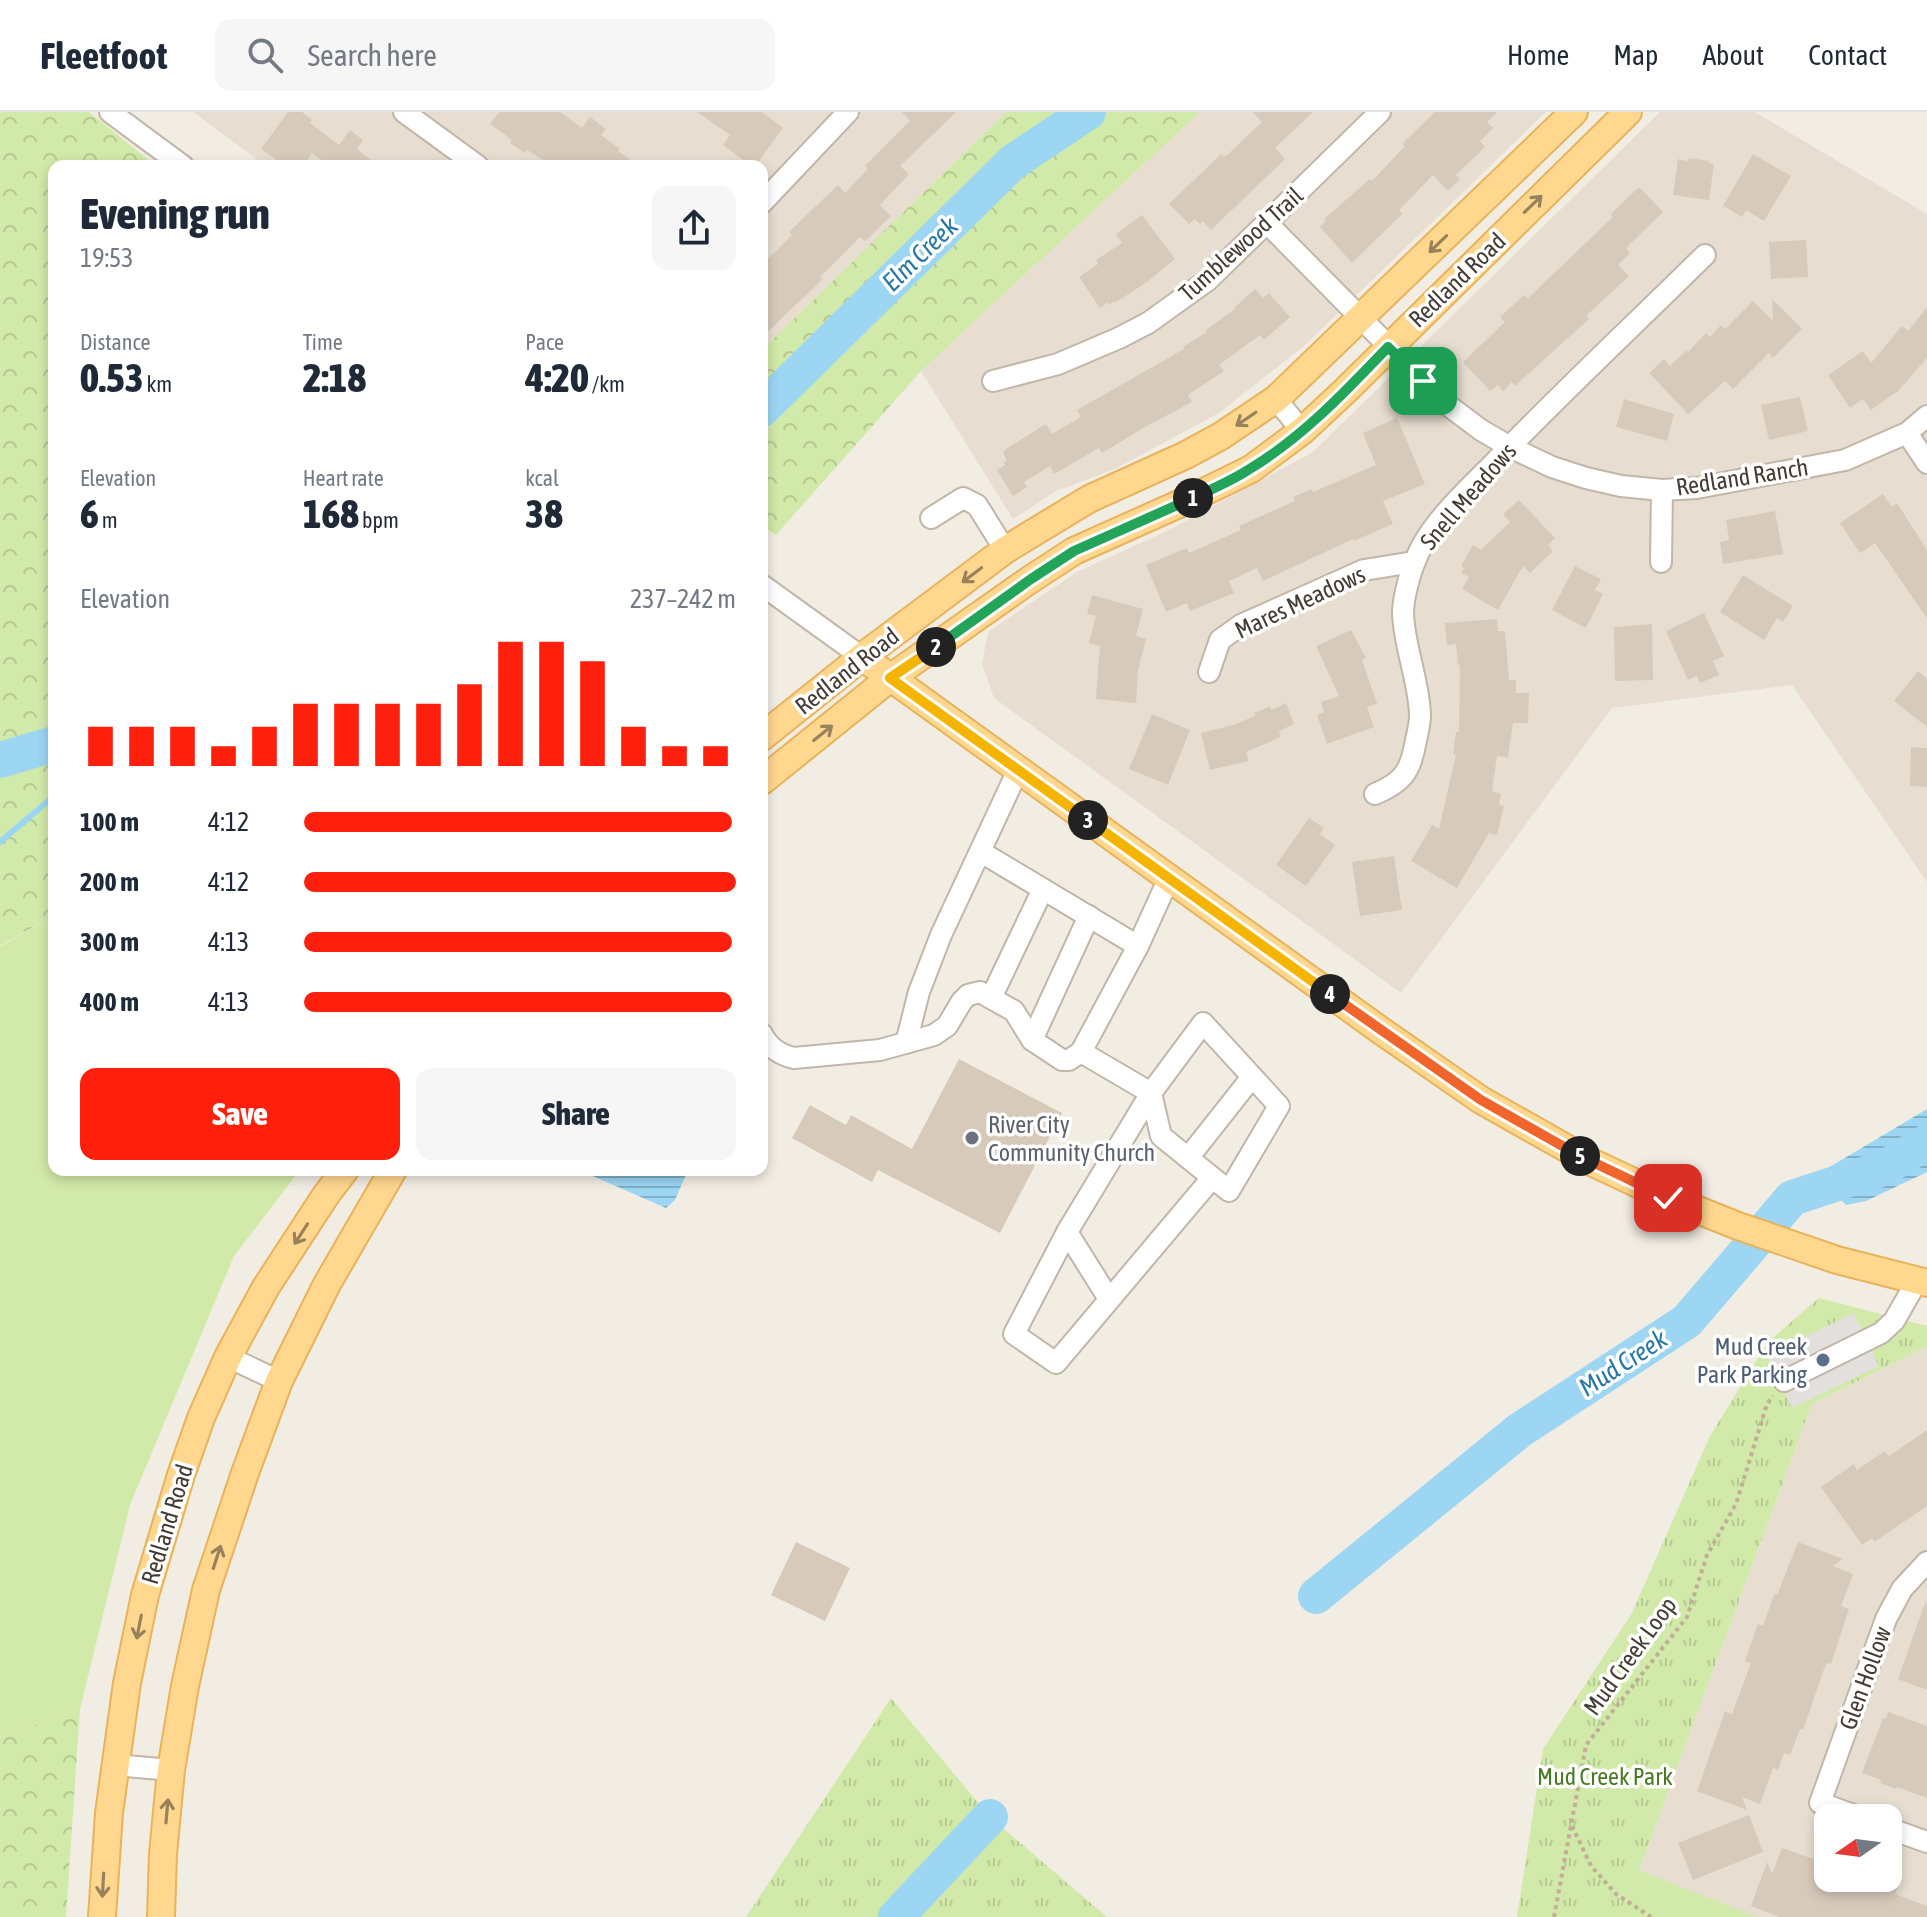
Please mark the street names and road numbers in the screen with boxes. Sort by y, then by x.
street label: Tumblewood Trail [1174,181,1309,306]
street label: Redland Road [1403,227,1511,333]
street label: Snell Meadows [1415,437,1521,555]
street label: Redland Ranch [1674,453,1810,501]
street label: Mares Meadows [1231,560,1369,644]
street label: Redland Road [790,622,904,720]
street label: Redland Road [136,1461,198,1587]
street label: Mud Creek Loop [1578,1592,1682,1720]
street label: Glen Hollow [1834,1623,1896,1733]

